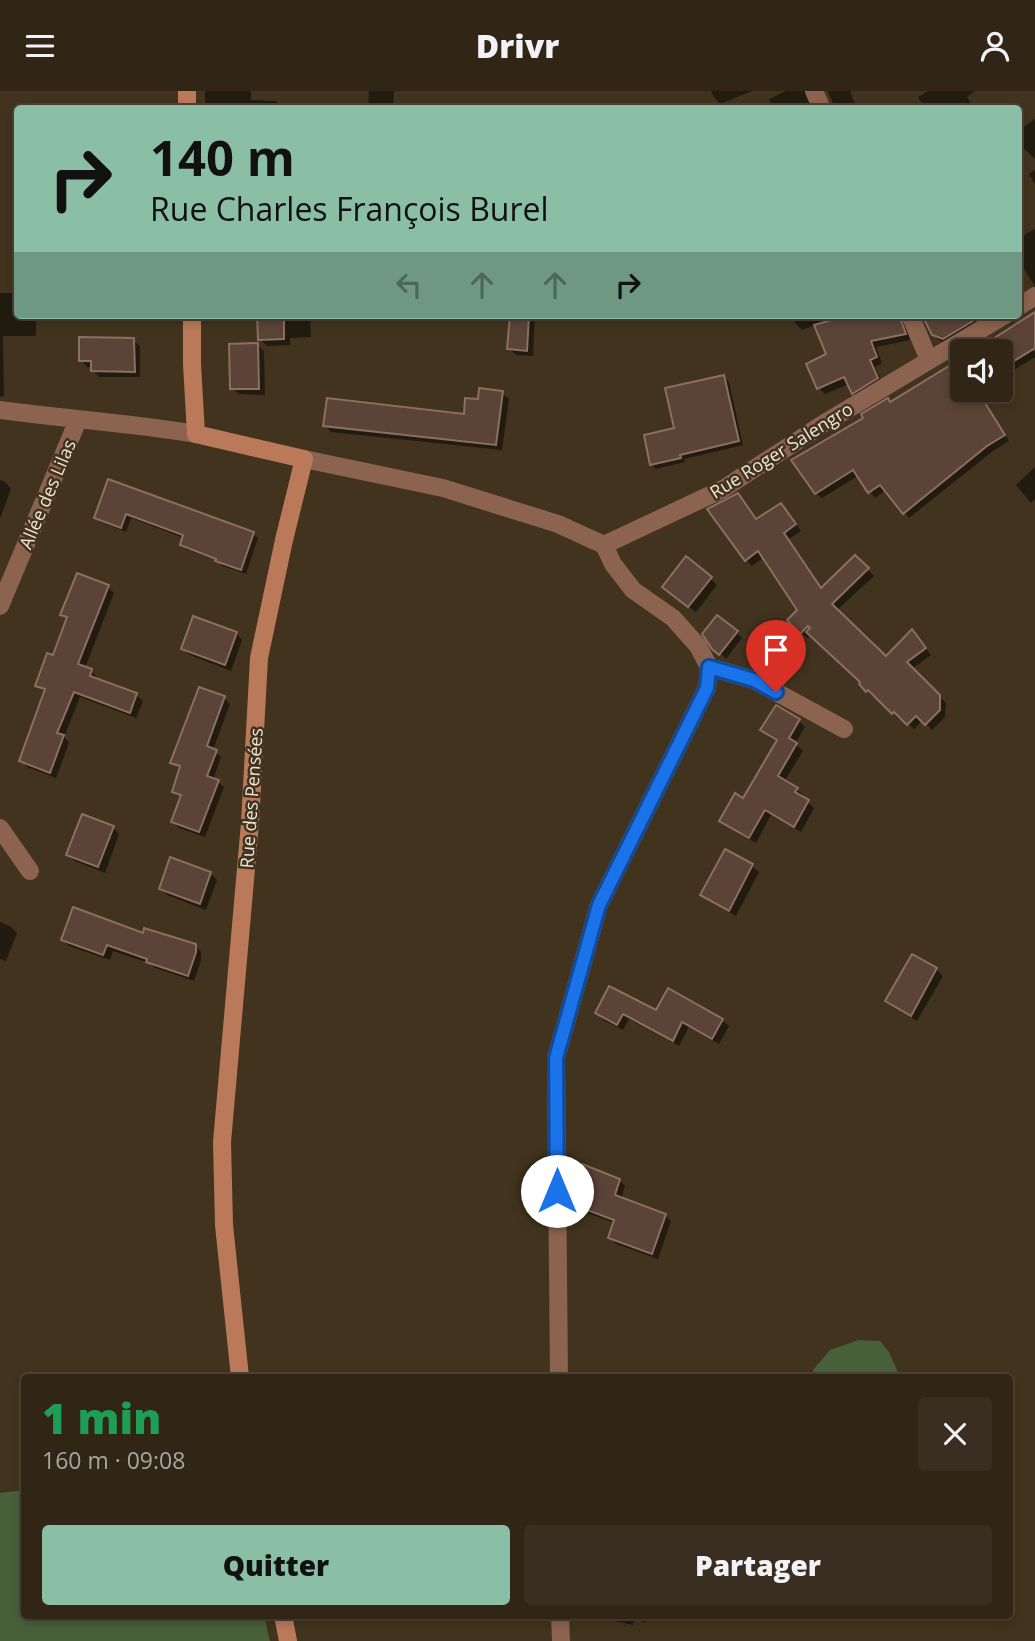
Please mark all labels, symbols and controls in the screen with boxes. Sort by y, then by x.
text: Drivr [476,24,559,67]
icon: menu [21,27,59,65]
icon: person [976,27,1014,65]
text: 140 m [150,124,295,190]
icon: right [35,133,126,224]
text: Rue Charles François Burel [150,187,549,230]
icon: left [390,266,428,304]
icon: ahead [463,266,501,304]
icon: ahead [536,266,574,304]
icon: right [609,266,647,304]
map controls [950,339,1013,402]
button: sound [950,339,1013,402]
street label: Rue Roger Salengro [705,396,857,504]
street label: Allée des Lilas [13,436,81,552]
pin [746,620,806,692]
icon: arrive [757,631,795,669]
street label: Rue des Pensées [234,727,268,869]
position arrow [520,1154,594,1228]
text: 1 min [42,1389,161,1446]
button: close [918,1397,992,1471]
text: 160 m · 09:08 [42,1444,185,1476]
button: Quitter [42,1525,510,1605]
button: Partager [524,1525,992,1605]

